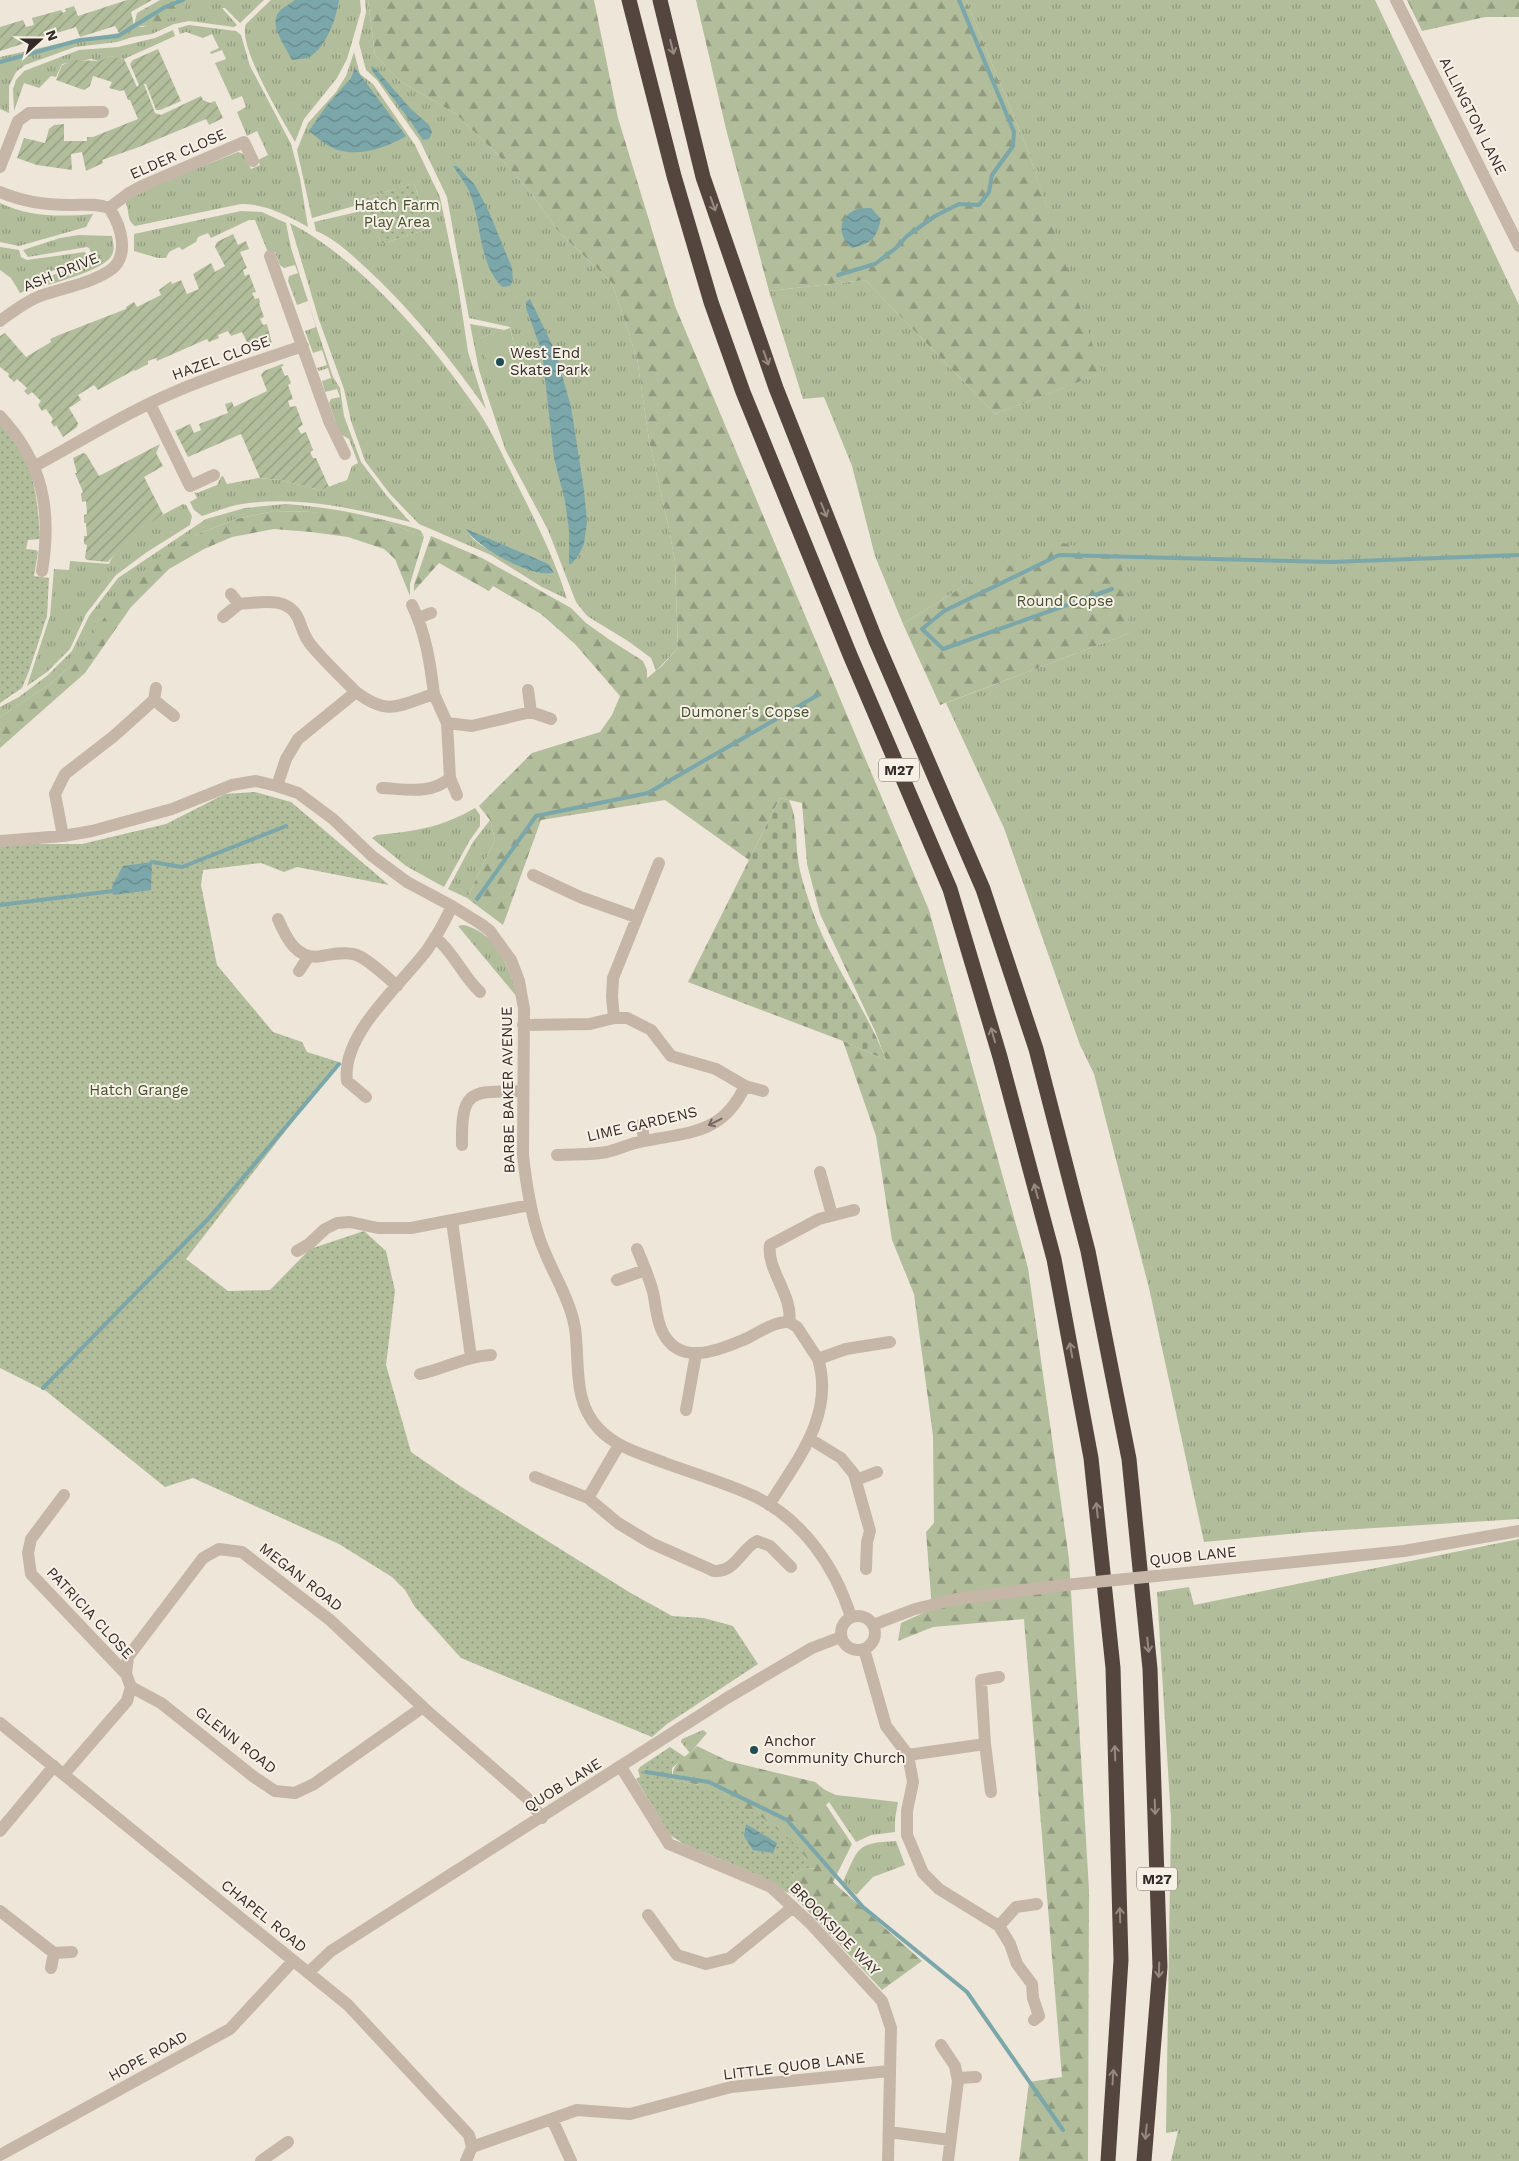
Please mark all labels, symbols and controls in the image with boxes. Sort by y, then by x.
north arrow [15,15,65,65]
text: N [43,28,61,43]
one-way arrow [667,39,677,55]
street label: ALLINGTON LANE [1436,54,1510,178]
street label: ELDER CLOSE [127,125,229,183]
park label: Hatch Farm Play Area [354,196,440,231]
one-way arrow [709,196,718,212]
street label: ASH DRIVE [21,249,101,295]
street label: HAZEL CLOSE [170,332,272,384]
place label: West End Skate Park [510,344,589,379]
one-way arrow [762,350,771,365]
marker: West End Skate Park [494,356,506,368]
one-way arrow [821,502,830,517]
park label: Round Copse [1016,592,1114,610]
park label: Dumoner's Copse [680,703,810,721]
road number: M27 [879,758,919,782]
street label: BARBE BAKER AVENUE [498,1006,518,1174]
one-way arrow [988,1027,998,1043]
park label: Hatch Grange [89,1081,189,1099]
street label: LIME GARDENS [585,1103,699,1145]
one-way arrow [708,1118,723,1127]
one-way arrow [1031,1184,1040,1200]
one-way arrow [1066,1342,1076,1358]
one-way arrow [1092,1503,1102,1519]
street label: MEGAN ROAD [256,1539,346,1615]
street label: QUOB LANE [1149,1542,1237,1570]
street label: PATRICIA CLOSE [43,1563,137,1663]
one-way arrow [1143,1637,1153,1653]
street label: GLENN ROAD [192,1703,280,1777]
place label: Anchor Community Church [764,1732,906,1767]
marker: Anchor Community Church [748,1744,760,1756]
one-way arrow [1111,1745,1120,1761]
street label: QUOB LANE [521,1754,605,1816]
one-way arrow [1150,1799,1159,1815]
road number: M27 [1137,1868,1177,1890]
street label: CHAPEL ROAD [217,1876,311,1956]
street label: BROOKSIDE WAY [786,1879,884,1979]
one-way arrow [1115,1907,1125,1924]
one-way arrow [1154,1962,1164,1978]
street label: HOPE ROAD [105,2027,191,2085]
street label: LITTLE QUOB LANE [722,2048,866,2084]
one-way arrow [1109,2070,1118,2086]
one-way arrow [1142,2124,1151,2140]

